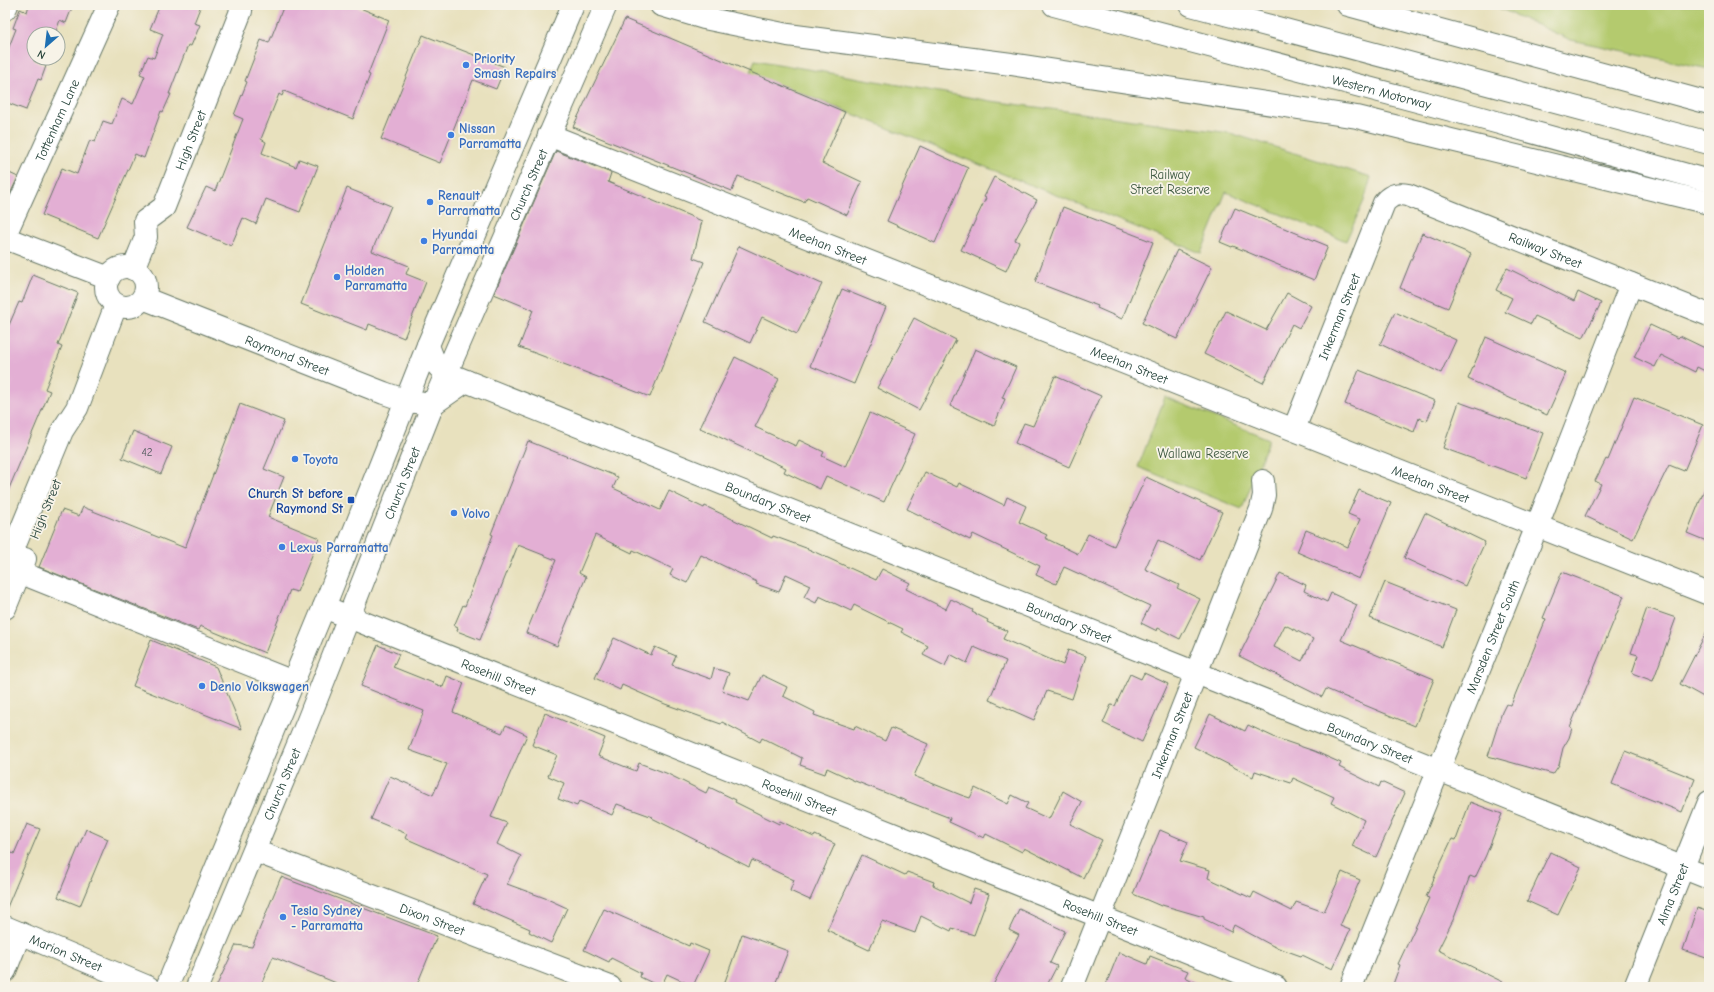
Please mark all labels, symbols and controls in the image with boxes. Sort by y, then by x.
north arrow [26,26,66,66]
text: N [35,47,48,62]
place label: Priority Smash Repairs [474,51,557,81]
marker: Priority Smash Repairs [461,60,471,70]
street label: Western Motorway [1330,72,1433,112]
street label: Tottenham Lane [32,76,83,164]
street label: High Street [172,107,210,172]
place label: Nissan Parramatta [459,121,521,151]
marker: Nissan Parramatta [446,130,456,140]
street label: Church Street [506,146,551,223]
park label: Railway Street Reserve [1130,167,1210,197]
place label: Renault Parramatta [438,188,500,218]
marker: Renault Parramatta [425,197,435,207]
street label: Meehan Street [787,224,870,268]
place label: Hyundai Parramatta [432,227,494,257]
street label: Railway Street [1507,229,1585,272]
marker: Hyundai Parramatta [419,236,429,246]
place label: Holden Parramatta [345,263,407,293]
street label: Inkerman Street [1315,270,1364,362]
marker: Holden Parramatta [332,272,342,282]
street label: Raymond Street [243,332,332,379]
street label: Meehan Street [1088,343,1171,388]
street label: Church Street [381,444,424,522]
house number: 42 [141,446,153,459]
park label: Wallawa Reserve [1158,446,1249,461]
place label: Toyota [303,452,338,467]
marker: Toyota [290,454,300,464]
street label: Meehan Street [1390,462,1472,507]
street label: High Street [27,476,65,541]
street label: Boundary Street [723,479,814,526]
place label: Church St before Raymond St [248,486,344,516]
marker: Church St before Raymond St [346,495,356,505]
place label: Volvo [462,506,490,521]
marker: Volvo [449,508,459,518]
place label: Lexus Parramatta [290,540,389,555]
marker: Lexus Parramatta [277,542,287,552]
street label: Marsden Street South [1463,577,1523,696]
street label: Boundary Street [1024,599,1115,647]
street label: Rosehill Street [459,656,539,699]
place label: Denlo Volkswagen [210,679,309,694]
marker: Denlo Volkswagen [197,681,207,691]
street label: Inkerman Street [1148,689,1196,781]
street label: Boundary Street [1325,719,1416,767]
street label: Church Street [260,745,304,822]
street label: Rosehill Street [760,776,840,819]
street label: Alma Street [1654,860,1692,927]
street label: Rosehill Street [1061,896,1141,939]
street label: Dixon Street [398,900,468,939]
place label: Tesla Sydney - Parramatta [291,903,363,933]
marker: Tesla Sydney - Parramatta [278,912,288,922]
street label: Marion Street [27,931,105,975]

